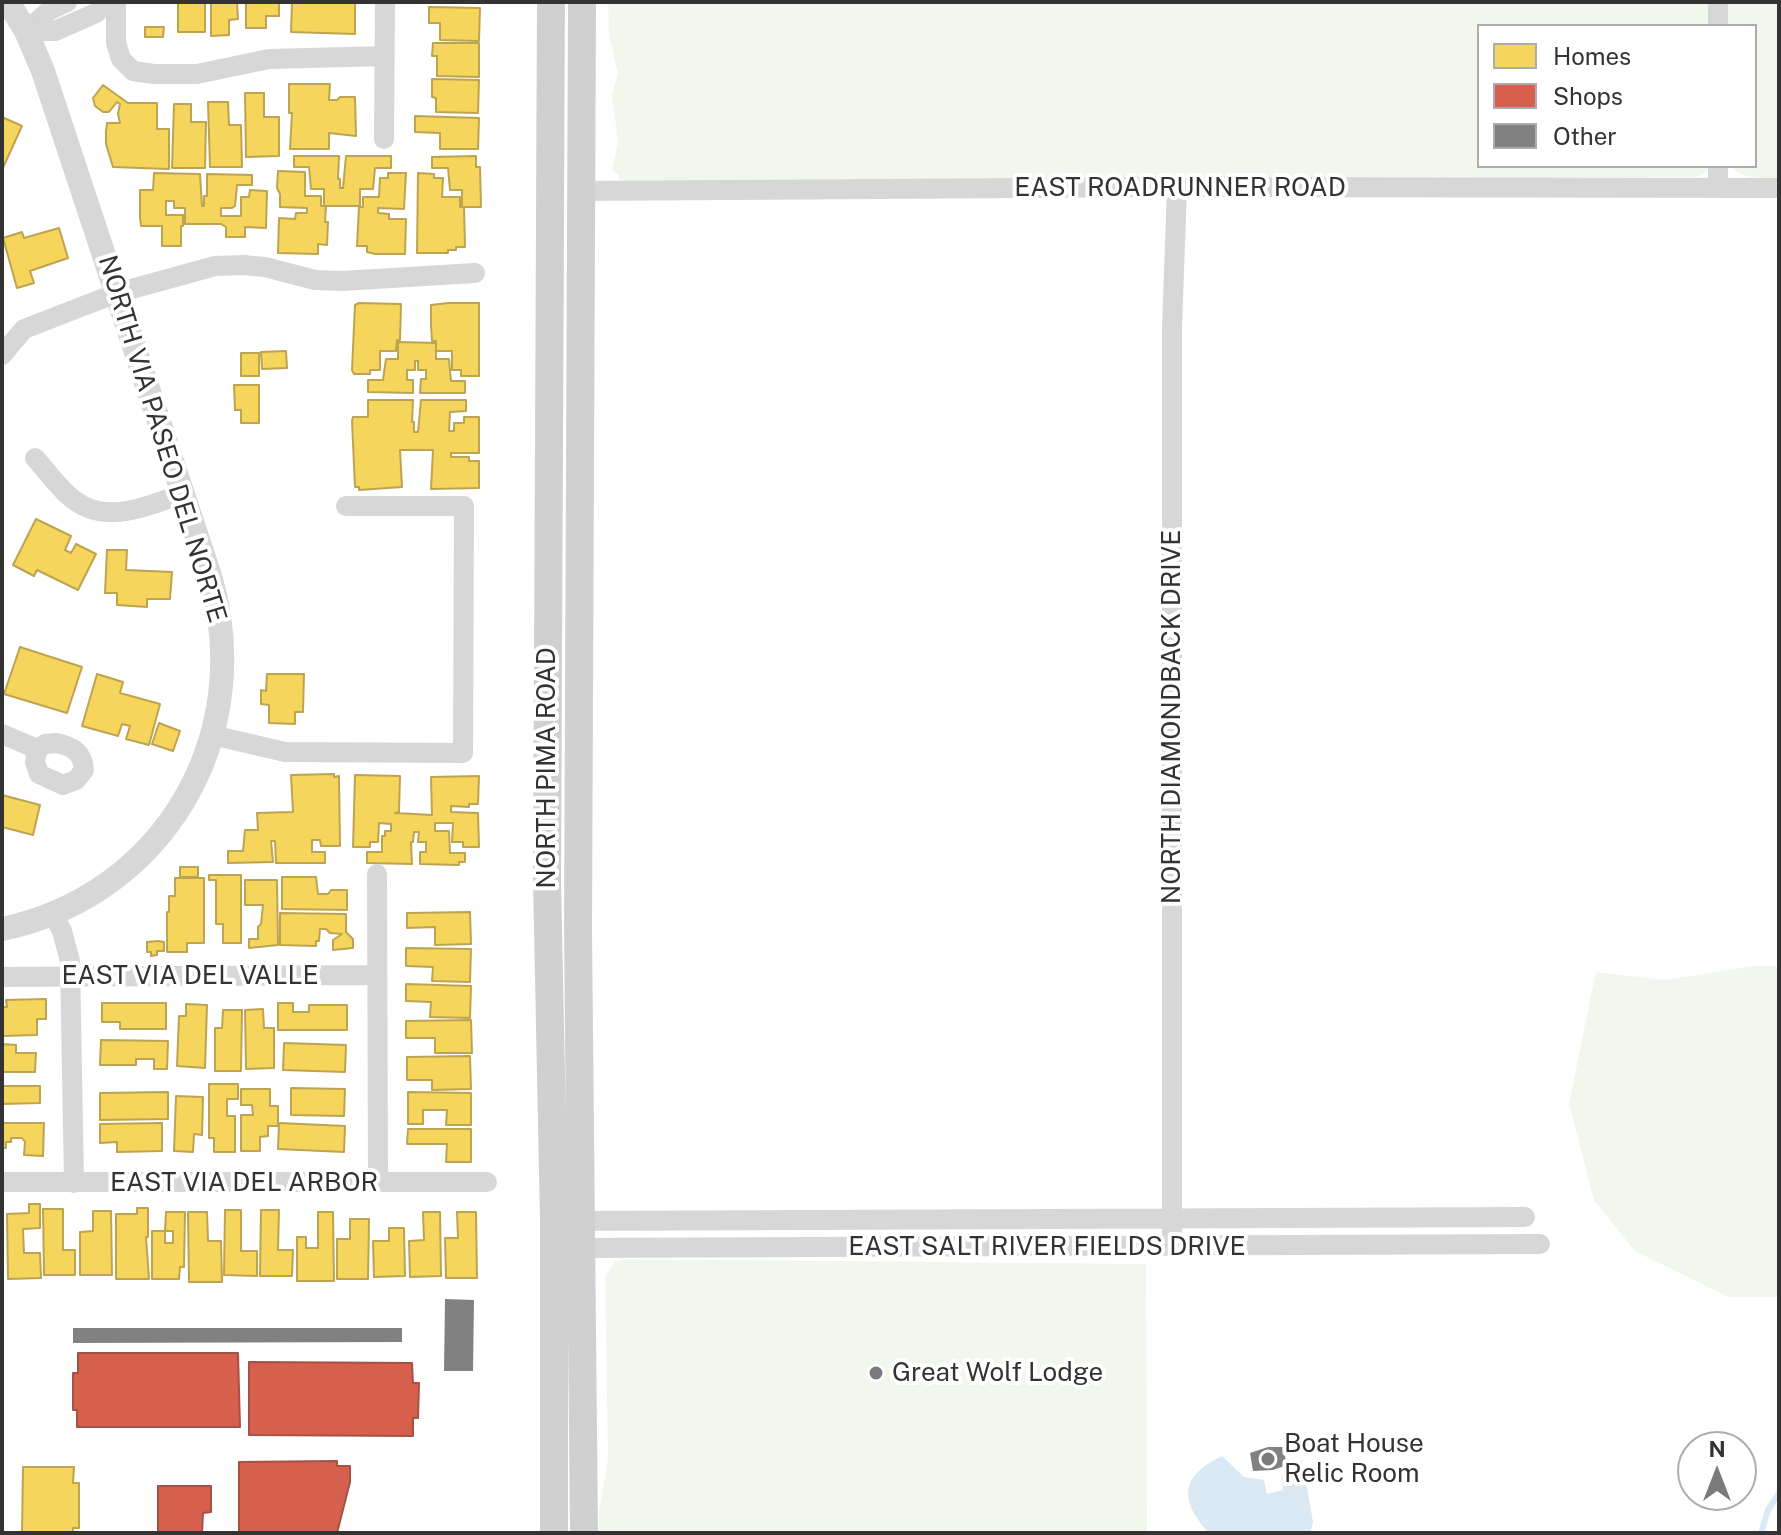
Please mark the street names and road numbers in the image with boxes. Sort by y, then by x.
street label: EAST ROADRUNNER ROAD [1014,172,1346,204]
street label: NORTH VIA PASEO DEL NORTE [91,252,233,626]
street label: NORTH DIAMONDBACK DRIVE [1156,530,1188,904]
street label: NORTH PIMA ROAD [531,647,563,889]
street label: EAST VIA DEL VALLE [61,960,319,992]
street label: EAST VIA DEL ARBOR [110,1167,378,1199]
street label: EAST SALT RIVER FIELDS DRIVE [848,1231,1246,1263]

